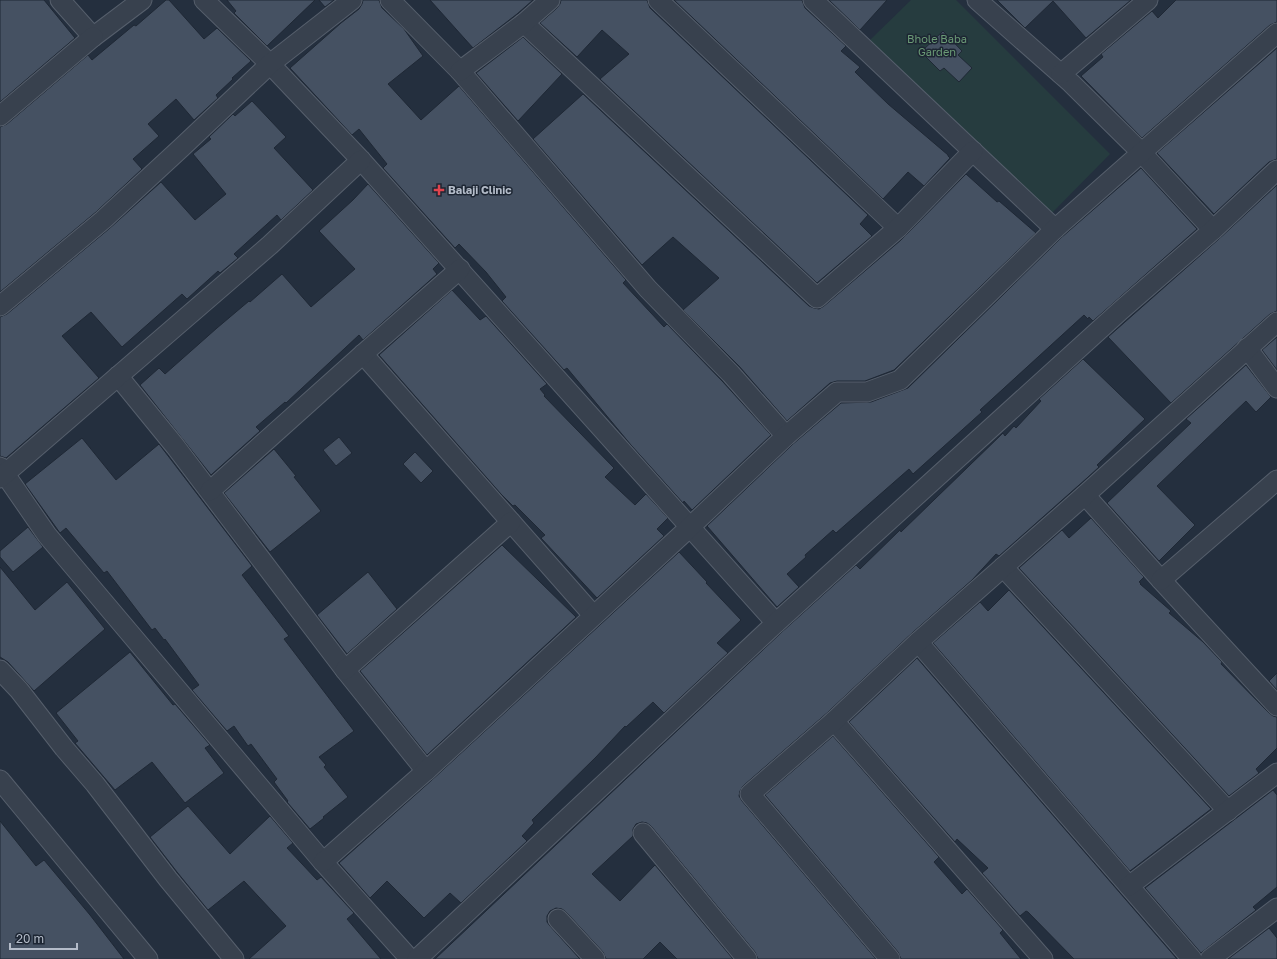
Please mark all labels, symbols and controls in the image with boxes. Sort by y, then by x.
park label: Bhole Baba Garden [907,32,967,58]
place label: Balaji Clinic [448,183,512,196]
marker: Balaji Clinic [433,184,445,196]
scale bar [10,925,77,951]
text: 20 m [16,931,44,946]

